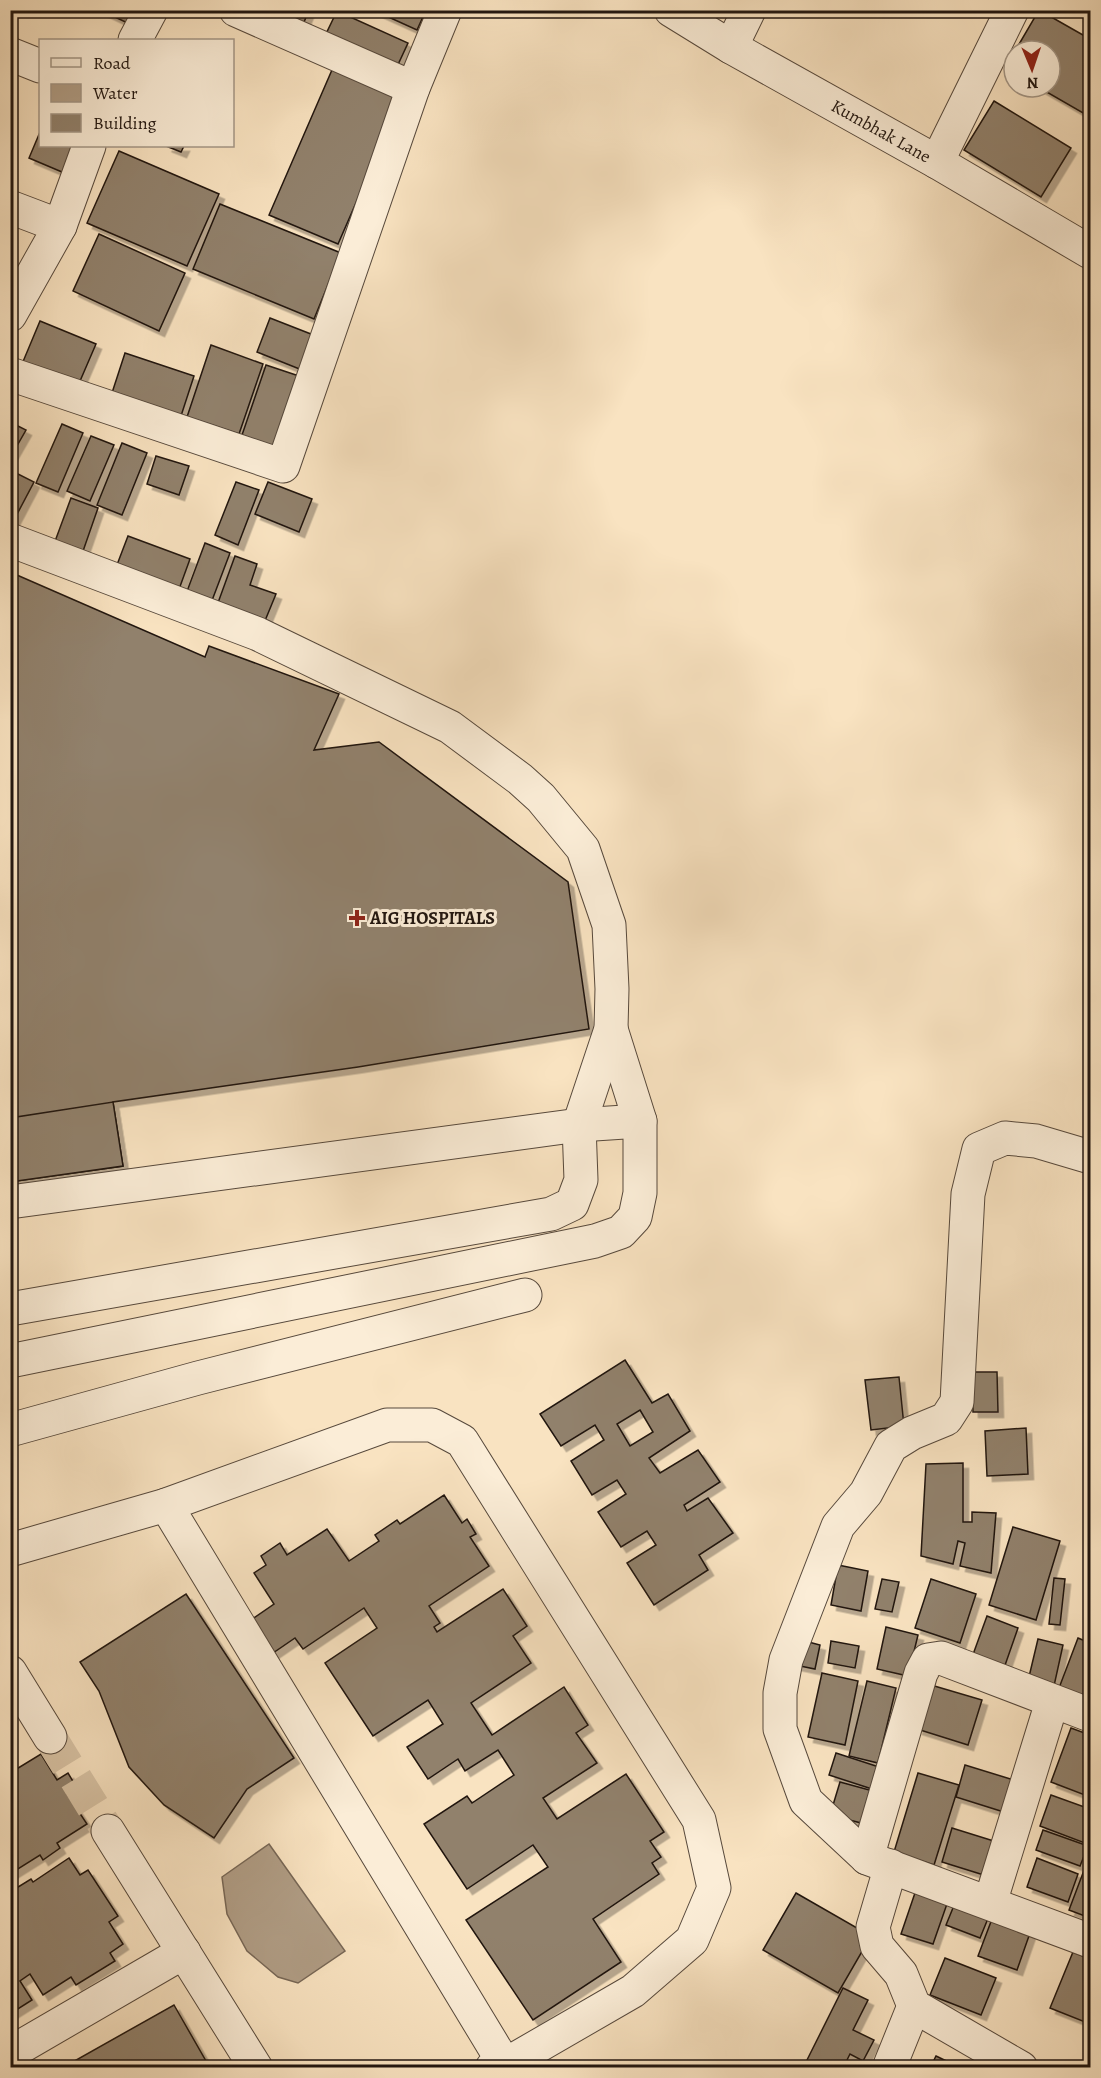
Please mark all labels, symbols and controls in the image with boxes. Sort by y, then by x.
legend [39,39,234,147]
north arrow [1002,39,1062,99]
text: Road [93,51,131,75]
text: N [1026,72,1039,94]
text: Water [92,81,138,105]
street label: Kumbhak Lane [827,94,935,168]
text: Building [93,111,157,135]
place label: AIG HOSPITALS [369,906,495,930]
marker: AIG HOSPITALS [348,909,366,927]

